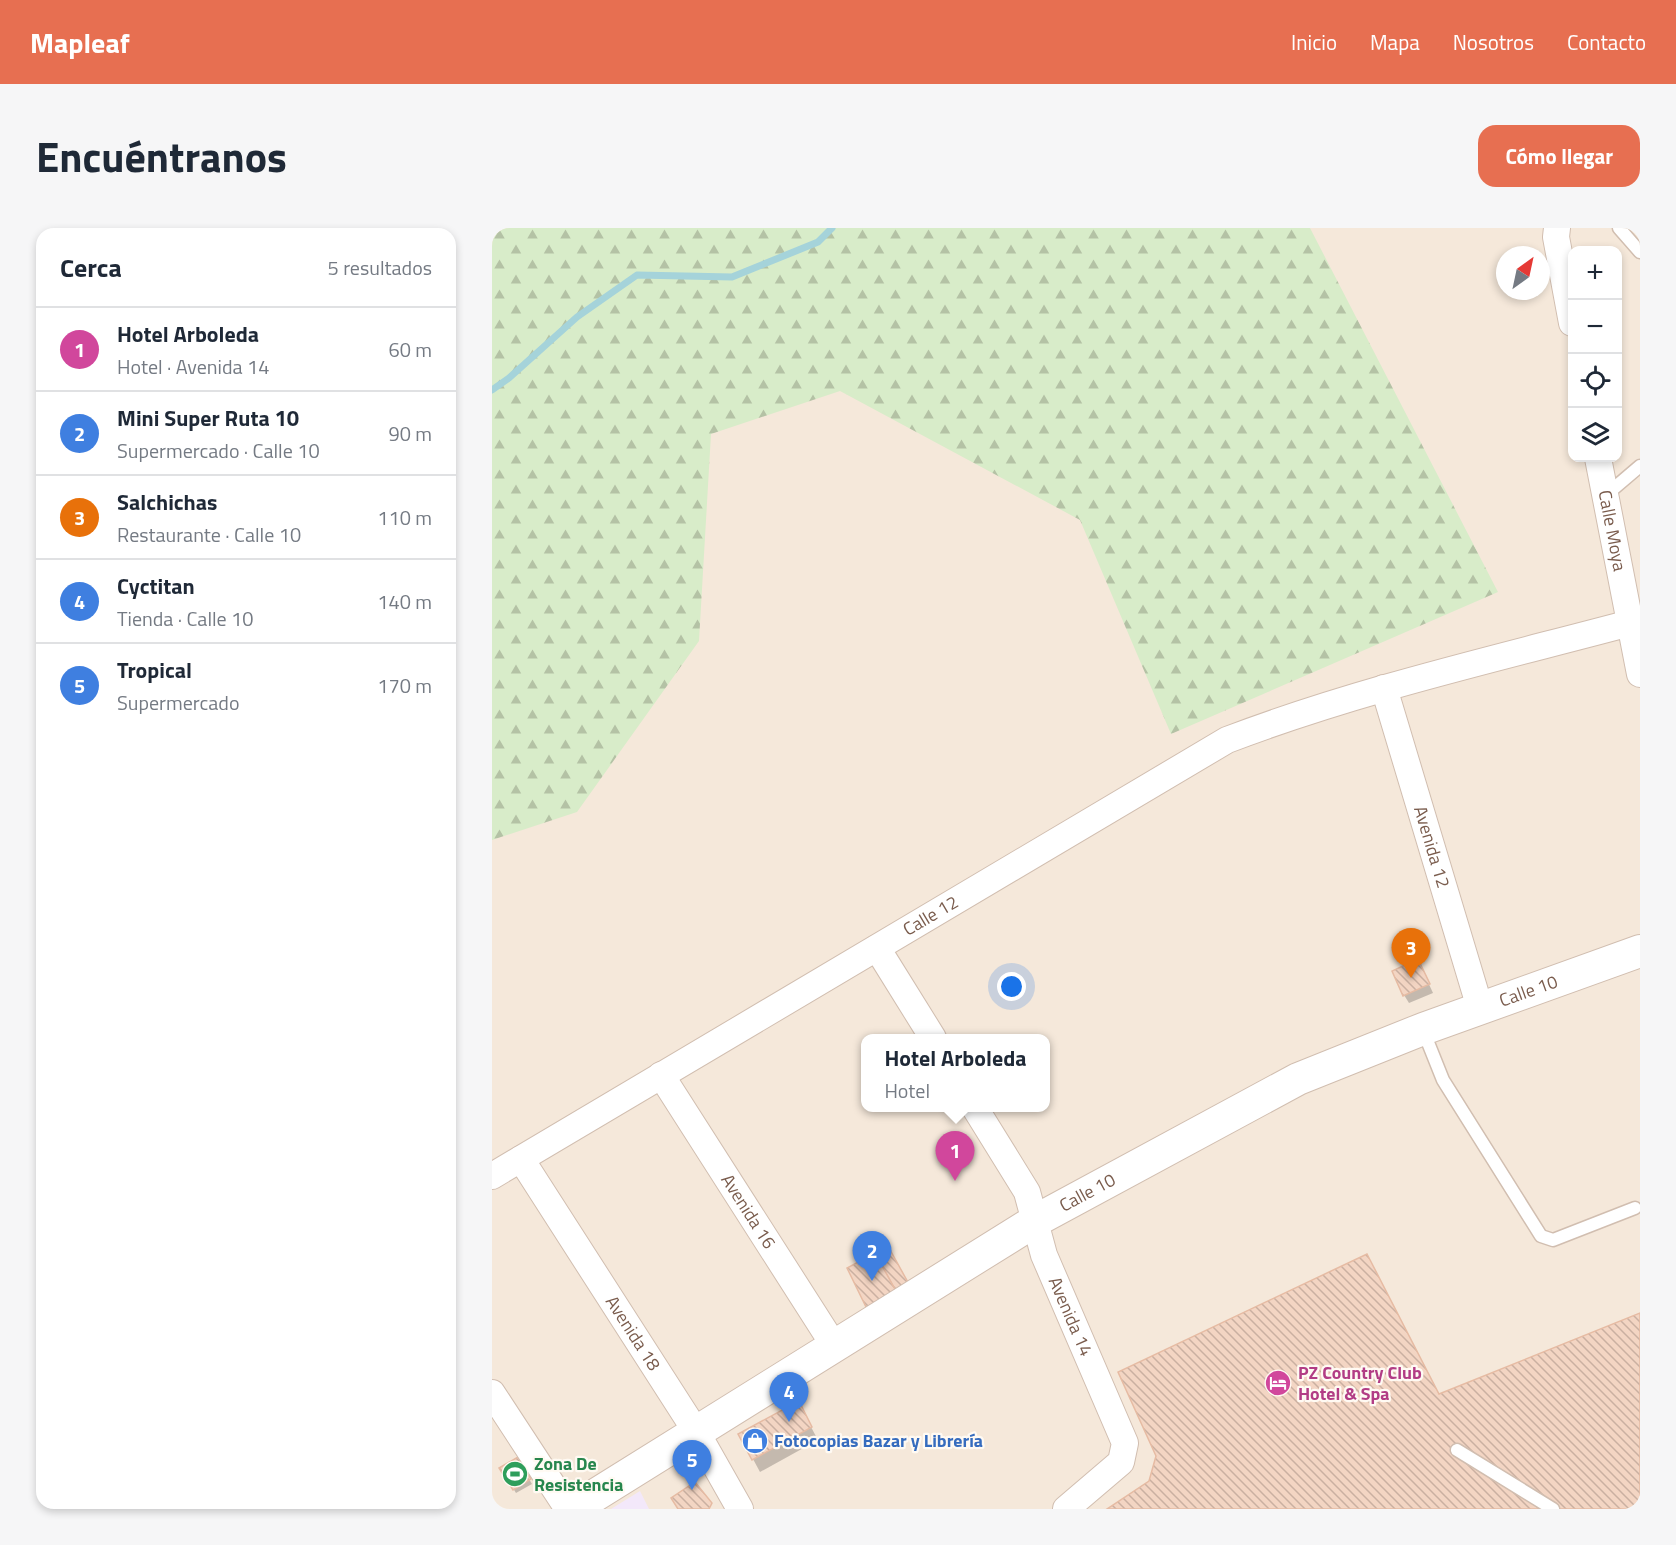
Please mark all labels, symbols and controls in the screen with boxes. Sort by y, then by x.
text: Mapleaf [30,21,130,64]
text: Inicio [1291,26,1337,58]
text: Mapa [1370,26,1420,58]
text: Nosotros [1453,26,1534,58]
text: Contacto [1567,26,1646,58]
text: Encuéntranos [36,124,287,188]
button: Cómo llegar [1478,125,1640,187]
north arrow [1496,246,1550,300]
map controls [1568,246,1622,462]
button: + [1568,246,1622,300]
text: Cerca [60,248,122,287]
text: 5 resultados [328,252,432,283]
button: − [1568,300,1622,354]
text: Hotel Arboleda [117,317,259,351]
text: 1 [74,334,85,365]
text: 60 m [388,334,432,365]
text: Hotel · Avenida 14 [117,351,269,382]
button: locate [1568,354,1622,408]
text: Mini Super Ruta 10 [117,401,299,435]
button: layers [1568,408,1622,462]
text: 2 [74,418,85,449]
text: 90 m [388,418,432,449]
text: Supermercado · Calle 10 [117,435,320,466]
text: Salchichas [117,485,217,519]
street label: Calle Moya [1592,488,1634,573]
text: 3 [74,502,85,533]
text: 110 m [377,502,432,533]
text: Restaurante · Calle 10 [117,519,301,550]
text: Cyctitan [117,569,195,603]
text: 4 [74,586,85,617]
text: 140 m [377,586,432,617]
text: Tienda · Calle 10 [117,603,254,634]
text: Tropical [117,653,192,687]
text: 5 [74,670,85,701]
text: 170 m [377,670,432,701]
text: Supermercado [117,687,239,718]
street label: Avenida 12 [1407,803,1457,891]
street label: Calle 12 [898,888,963,942]
pin: 3 [1392,928,1430,978]
street label: Calle 10 [1495,968,1561,1014]
your location [997,972,1026,1001]
popup [861,1034,1050,1112]
text: Hotel Arboleda [884,1041,1027,1075]
text: Hotel [884,1075,930,1106]
pin: 1 [936,1132,974,1181]
street label: Calle 10 [1054,1166,1120,1218]
street label: Avenida 16 [715,1168,783,1254]
pin: 2 [852,1232,892,1281]
street label: Avenida 14 [1042,1272,1100,1360]
street label: Avenida 18 [599,1290,667,1376]
place label: PZ Country Club Hotel & Spa [1298,1359,1422,1407]
hotel icon: PZ Country Club Hotel & Spa [1263,1368,1293,1398]
pin: 4 [770,1372,808,1422]
shop icon: Fotocopias Bazar y Librería [740,1426,770,1456]
place label: Fotocopias Bazar y Librería [774,1427,983,1454]
pin: 5 [672,1440,712,1490]
place label: Zona De Resistencia [534,1450,623,1498]
sports icon: Zona De Resistencia [500,1459,530,1489]

